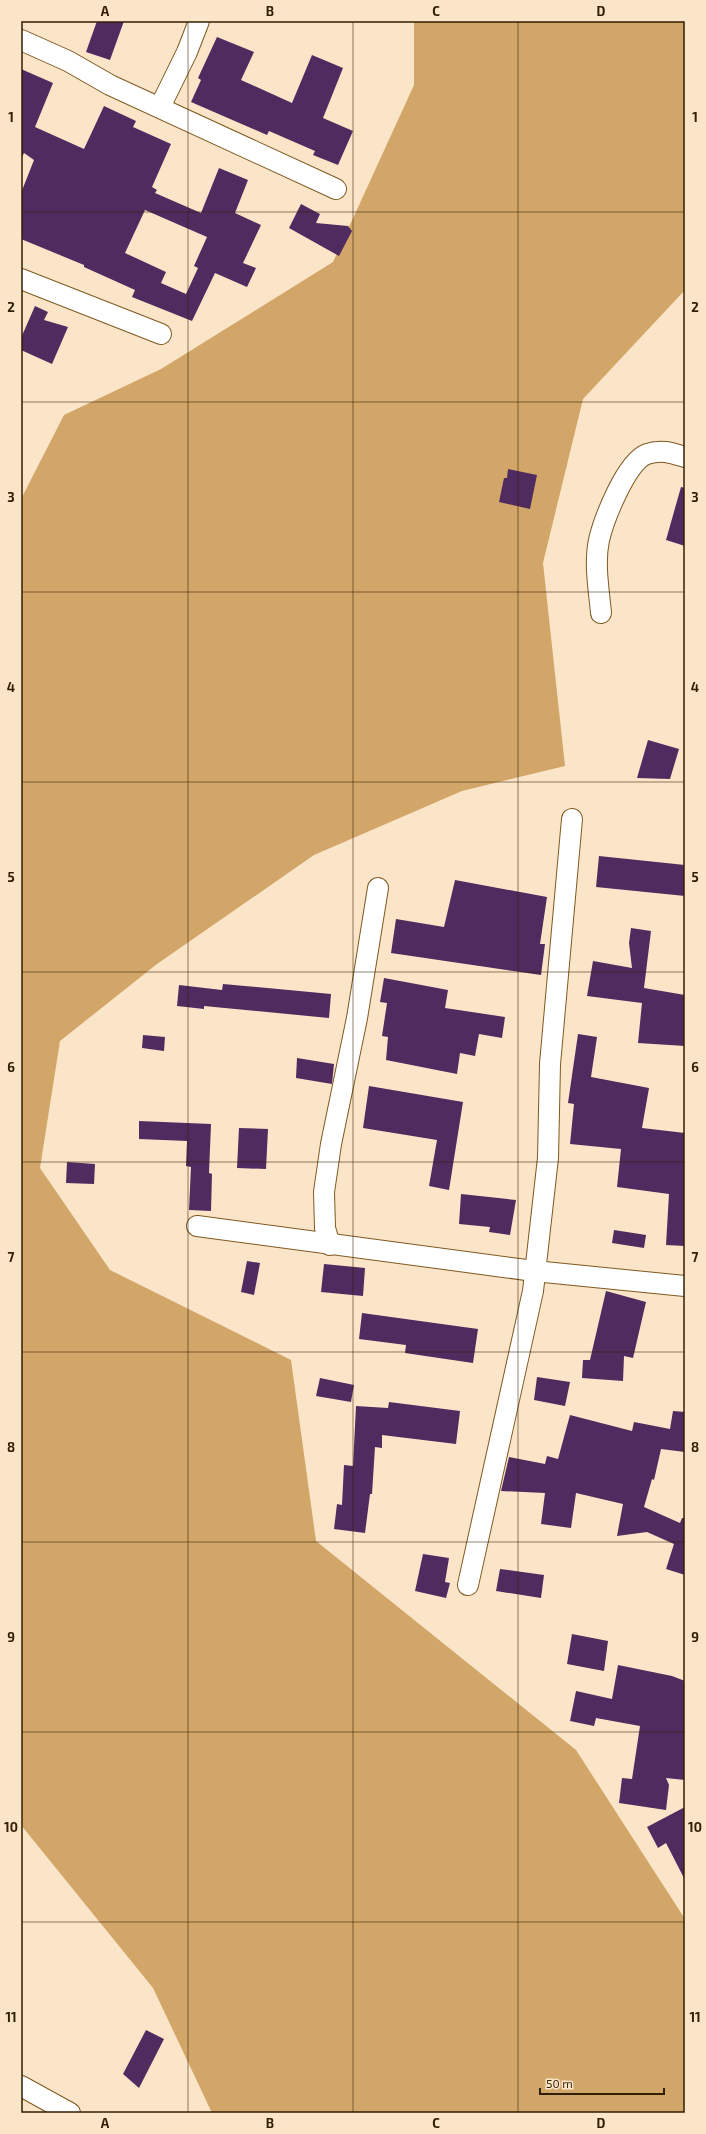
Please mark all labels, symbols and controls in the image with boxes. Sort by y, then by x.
text: A [101,3,110,19]
text: B [266,3,274,19]
text: C [432,3,440,19]
text: D [597,3,606,19]
text: 1 [8,109,14,125]
text: 1 [692,109,698,125]
text: 2 [7,299,15,315]
text: 2 [691,299,699,315]
text: 3 [7,489,15,505]
text: 3 [691,489,699,505]
text: 4 [7,679,15,695]
text: 4 [691,679,699,695]
text: 5 [7,869,15,885]
text: 5 [691,869,699,885]
text: 6 [7,1059,15,1075]
text: 6 [691,1059,699,1075]
text: 7 [8,1249,15,1265]
text: 7 [692,1249,699,1265]
text: 8 [7,1439,15,1455]
text: 8 [691,1439,699,1455]
text: 9 [7,1629,15,1645]
text: 9 [691,1629,699,1645]
text: 10 [4,1819,18,1835]
text: 10 [688,1819,702,1835]
text: 11 [5,2009,17,2025]
text: 11 [689,2009,701,2025]
scale bar [540,2070,664,2096]
text: 50 m [546,2076,573,2090]
text: A [101,2115,110,2131]
text: B [266,2115,274,2131]
text: C [432,2115,440,2131]
text: D [597,2115,606,2131]

